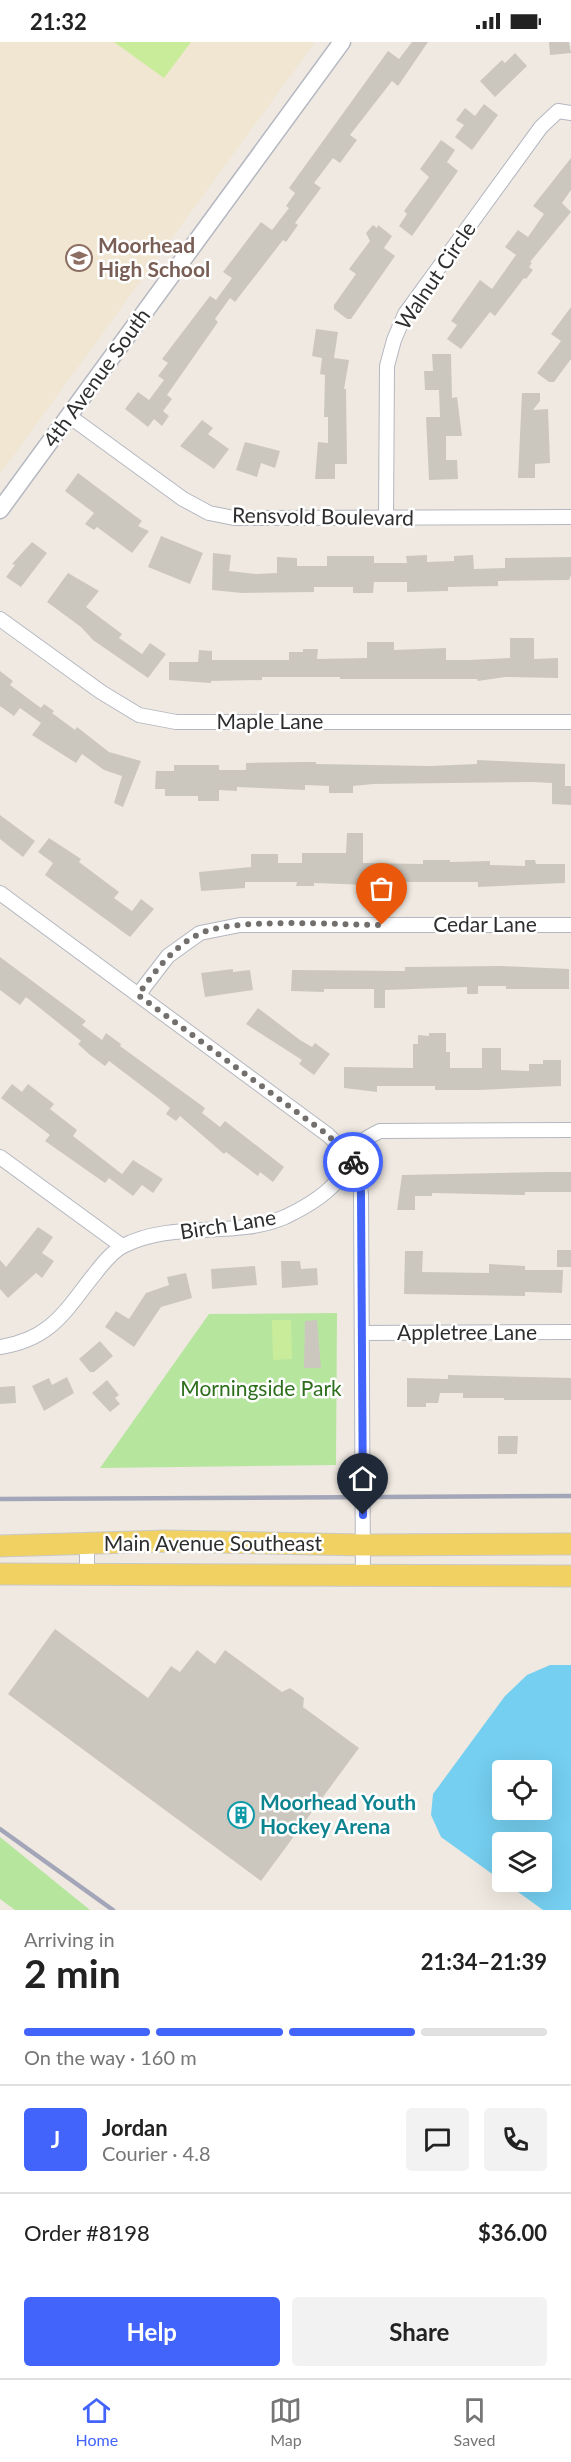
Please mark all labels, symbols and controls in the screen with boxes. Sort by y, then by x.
text: 21:32 [30,8,87,35]
street label: Walnut Circle [390,217,480,334]
place label: Moorhead High School [98,232,210,281]
school or university icon: Moorhead High School [64,243,94,273]
street label: 4th Avenue South [37,303,154,451]
street label: Rensvold Boulevard [232,501,414,530]
street label: Maple Lane [217,708,323,733]
pin [356,863,407,925]
icon: bag [365,872,398,905]
street label: Cedar Lane [433,911,537,936]
courier [323,1132,383,1192]
icon: bike [337,1146,370,1179]
street label: Birch Lane [178,1204,278,1243]
street label: Appletree Lane [397,1319,537,1344]
park label: Morningside Park [180,1375,342,1400]
pin [337,1453,388,1515]
icon: home [346,1462,379,1495]
street label: Main Avenue Southeast [104,1530,323,1555]
map controls [492,1760,552,1892]
button: locate [492,1760,552,1820]
place label: Moorhead Youth Hockey Arena [260,1789,416,1838]
building icon: Moorhead Youth Hockey Arena [226,1800,256,1830]
button: layers [492,1832,552,1892]
text: Arriving in [24,1927,115,1951]
text: 21:34–21:39 [421,1948,547,1975]
text: 2 min [24,1950,121,1996]
text: On the way · 160 m [24,2045,197,2069]
button: chat [406,2108,469,2171]
button: phone [484,2108,547,2171]
text: Jordan [102,2114,168,2141]
text: J [51,2126,60,2153]
text: Courier · 4.8 [102,2141,211,2165]
text: Order #8198 [24,2219,150,2246]
text: $36.00 [478,2219,547,2246]
button: Help [24,2297,280,2366]
button: Share [292,2297,547,2366]
tab: Home [76,2394,118,2449]
tab: Map [269,2394,302,2449]
tab: Saved [454,2394,495,2449]

